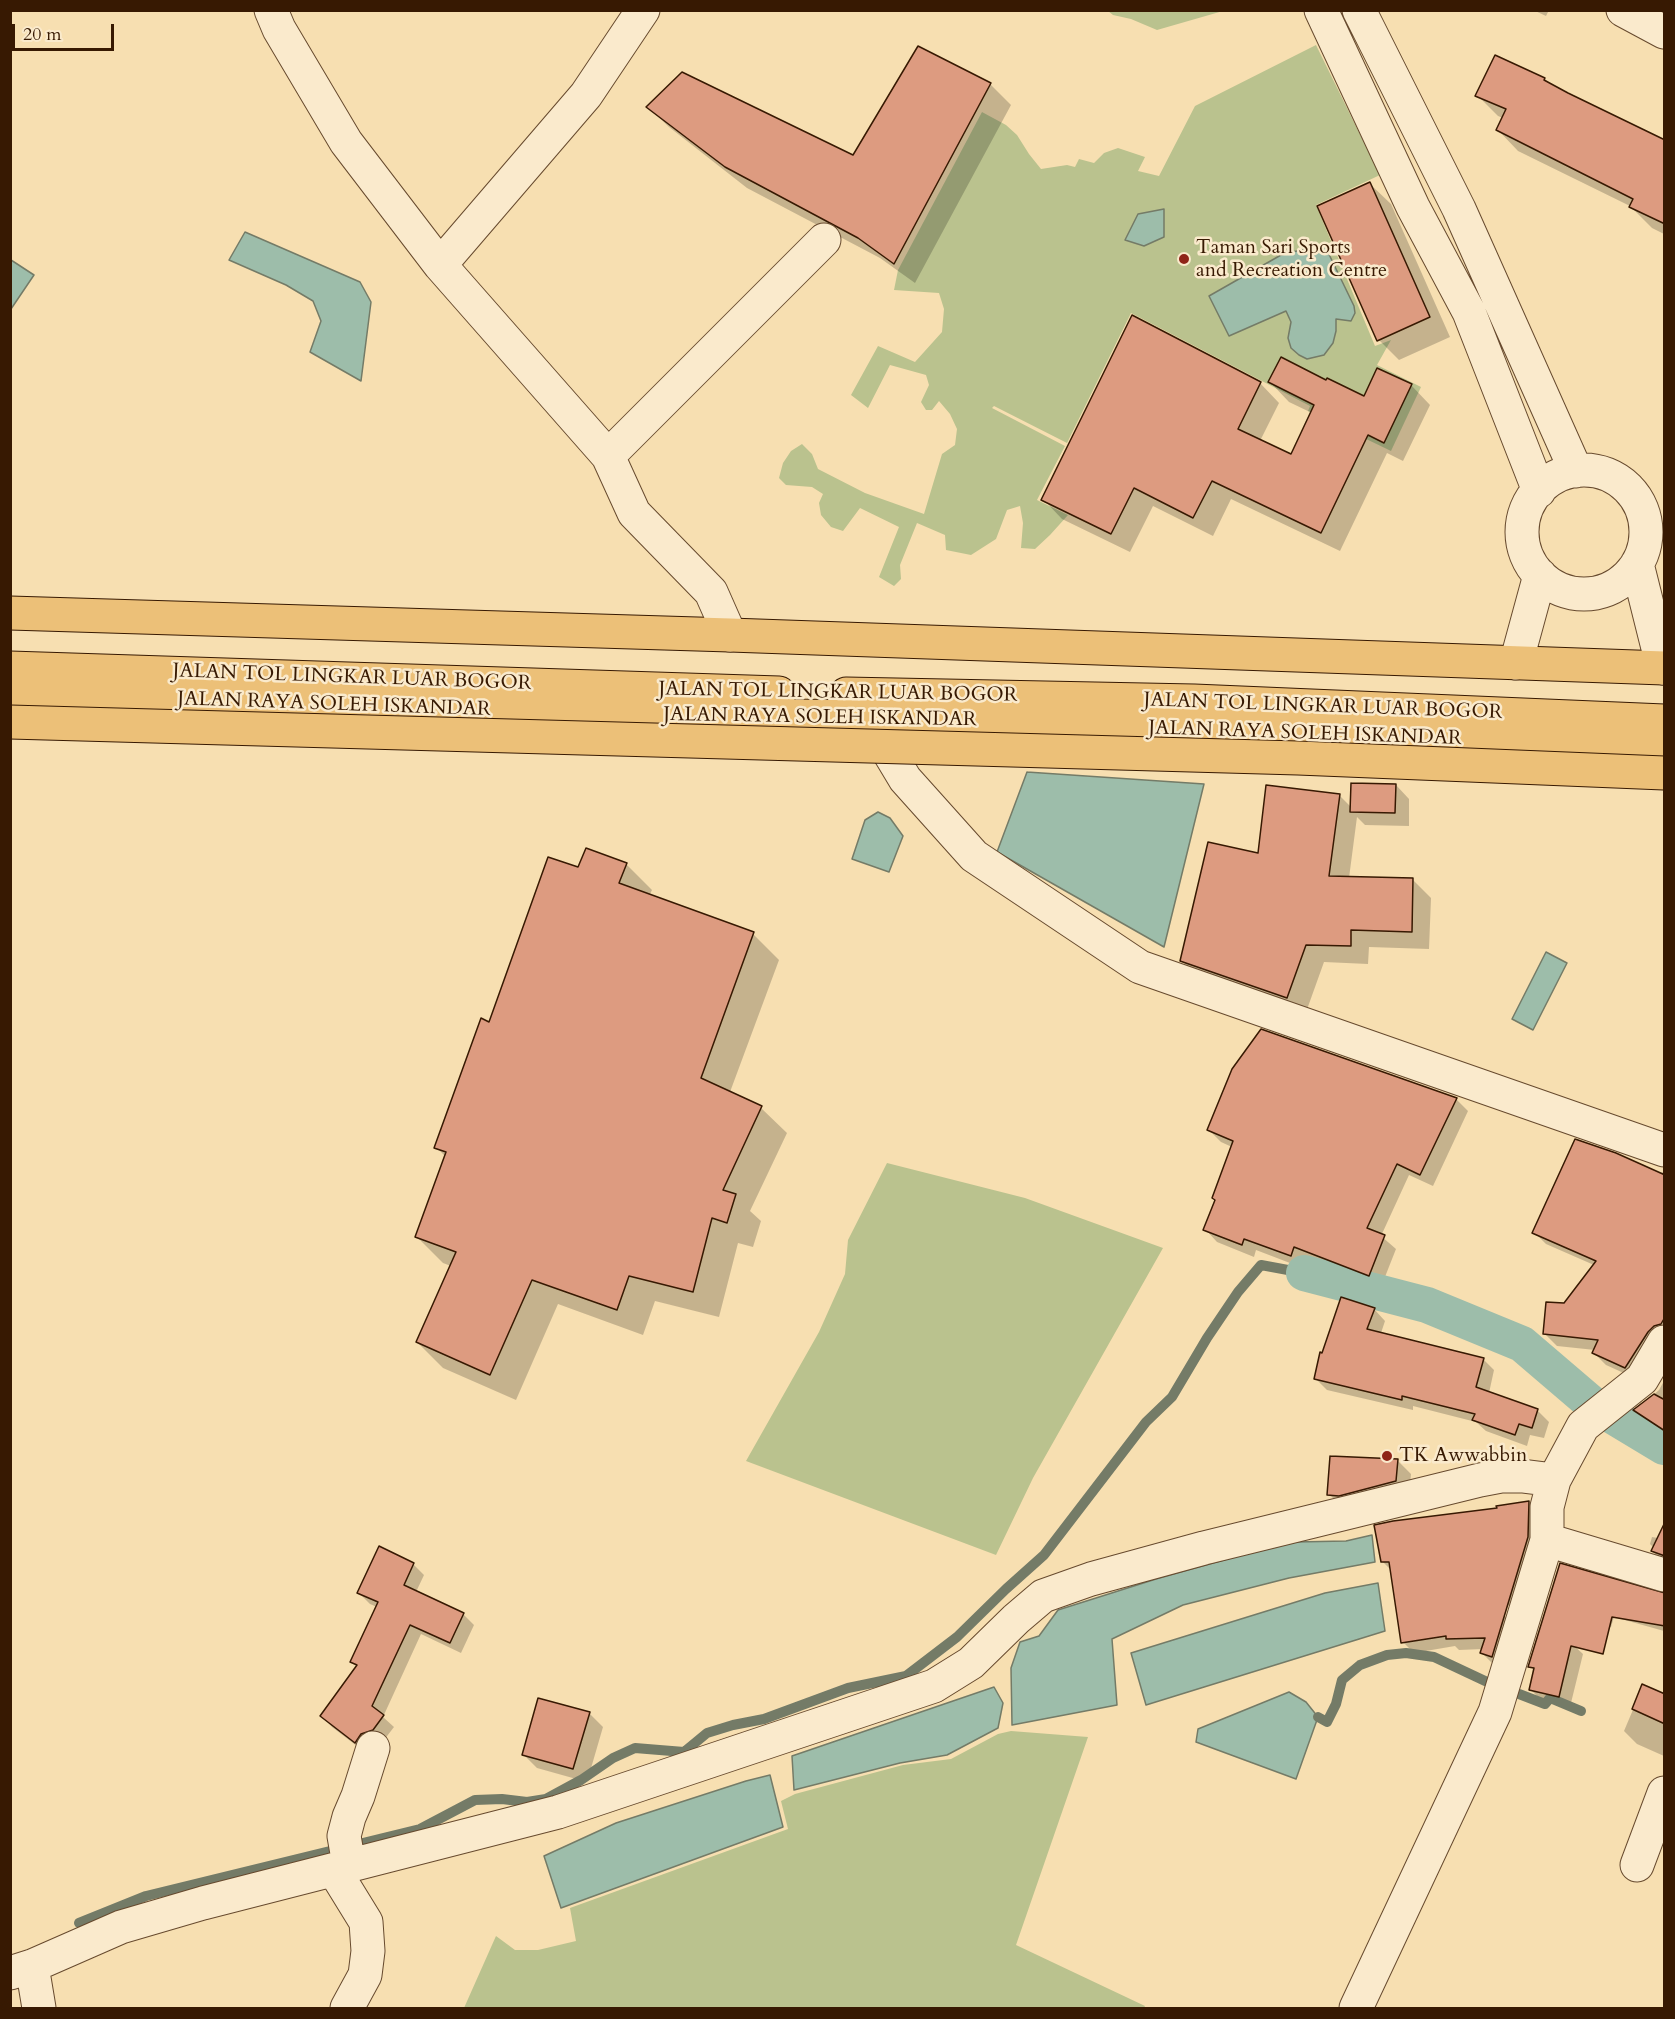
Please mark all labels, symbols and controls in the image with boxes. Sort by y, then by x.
scale bar [15,12,117,50]
text: 20 m [23,22,62,47]
place label: Taman Sari Sports and Recreation Centre [1196,236,1387,283]
marker: Taman Sari Sports and Recreation Centre [1177,252,1191,266]
street label: JALAN TOL LINGKAR LUAR BOGOR [172,660,532,696]
street label: JALAN TOL LINGKAR LUAR BOGOR [658,678,1018,708]
street label: JALAN RAYA SOLEH ISKANDAR [177,688,491,722]
street label: JALAN TOL LINGKAR LUAR BOGOR [1143,689,1503,725]
street label: JALAN RAYA SOLEH ISKANDAR [663,703,977,733]
street label: JALAN RAYA SOLEH ISKANDAR [1148,717,1462,751]
place label: TK Awwabbin [1399,1444,1527,1468]
marker: TK Awwabbin [1380,1449,1394,1463]

